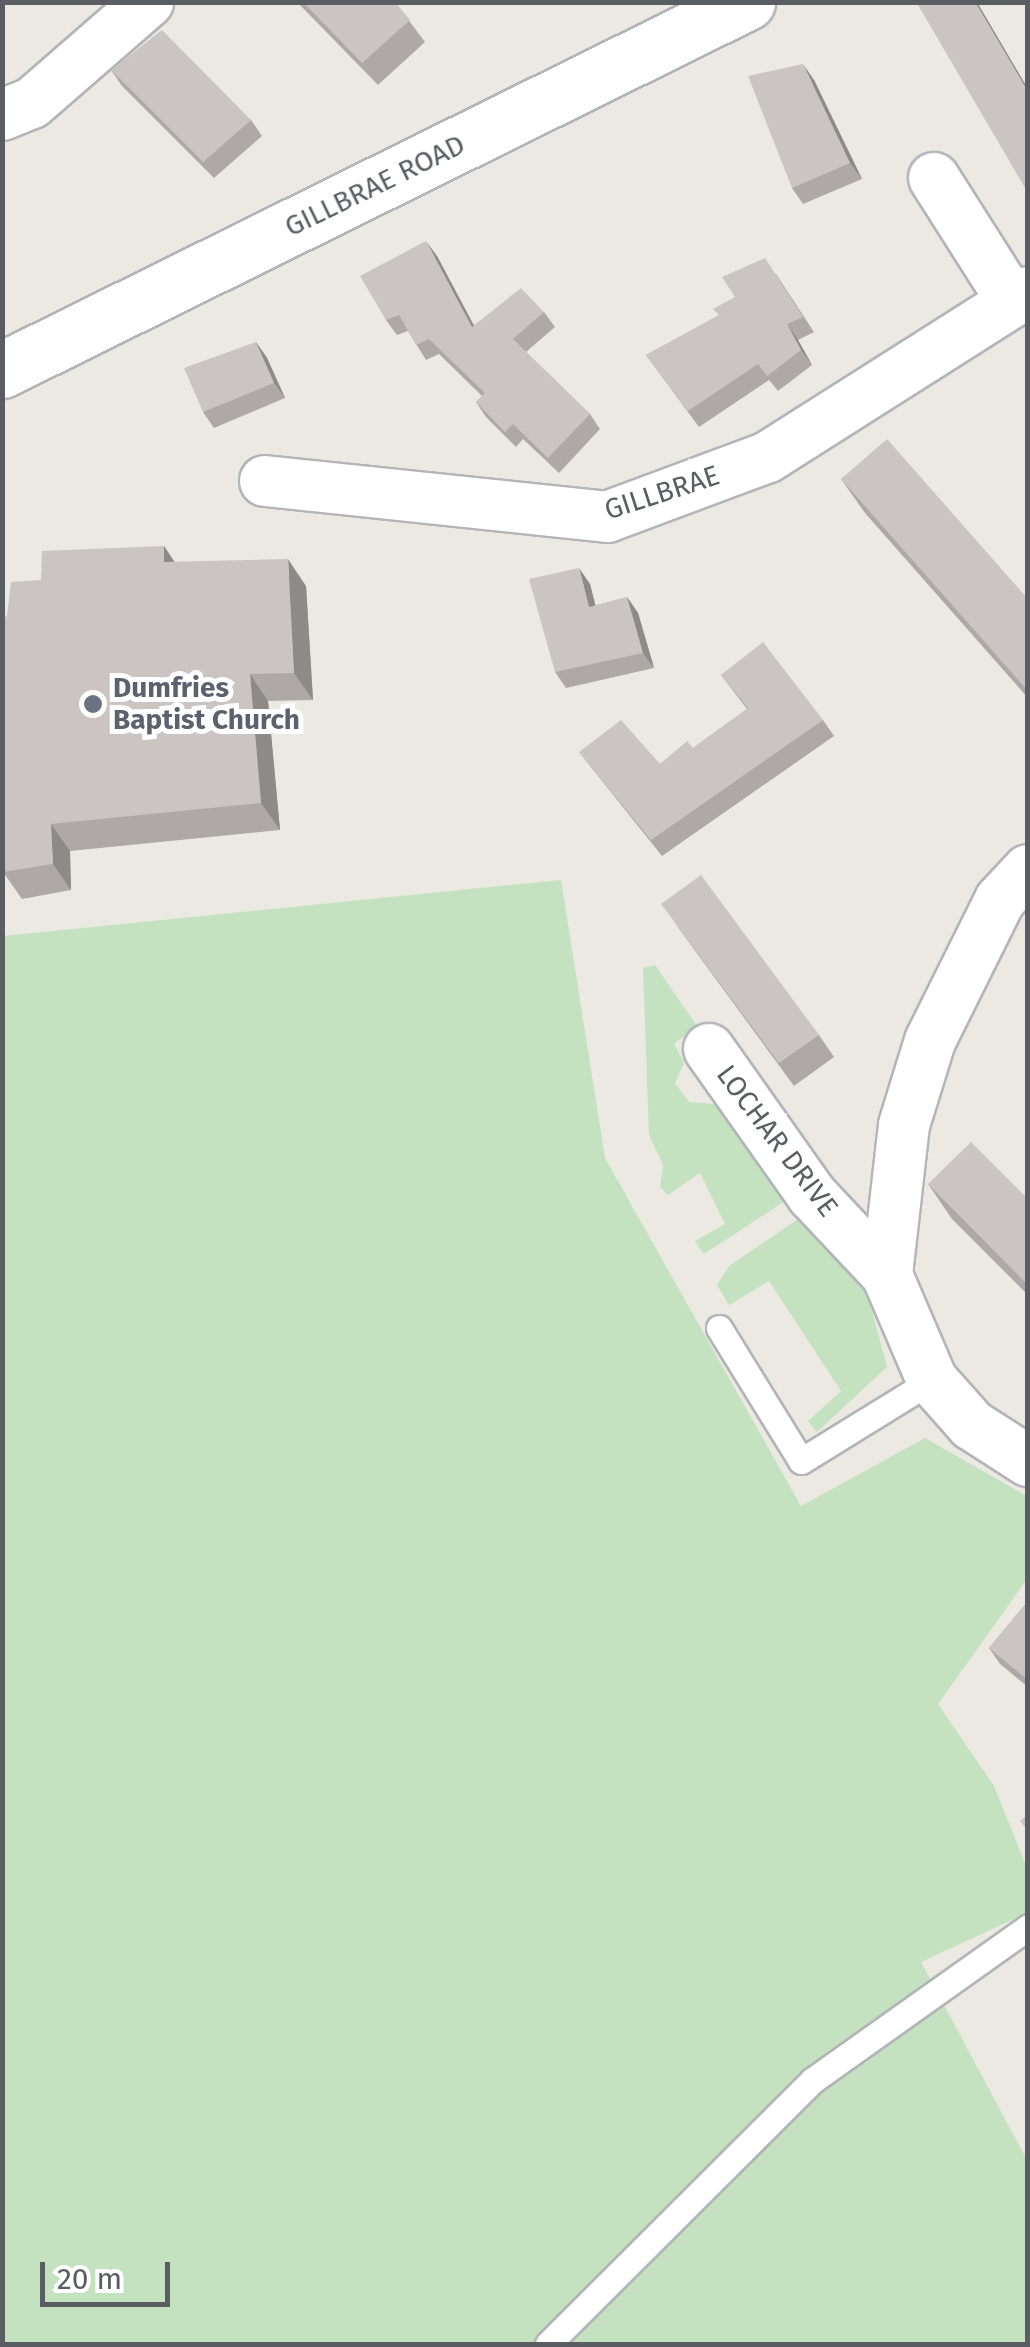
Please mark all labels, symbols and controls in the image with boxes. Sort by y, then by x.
street label: GILLBRAE ROAD [280,128,470,244]
street label: GILLBRAE [600,459,724,527]
place label: Dumfries Baptist Church [113,671,300,737]
marker: Dumfries Baptist Church [82,693,104,715]
street label: LOCHAR DRIVE [709,1059,845,1223]
scale bar [45,2242,175,2304]
text: 20 m [57,2261,122,2297]

